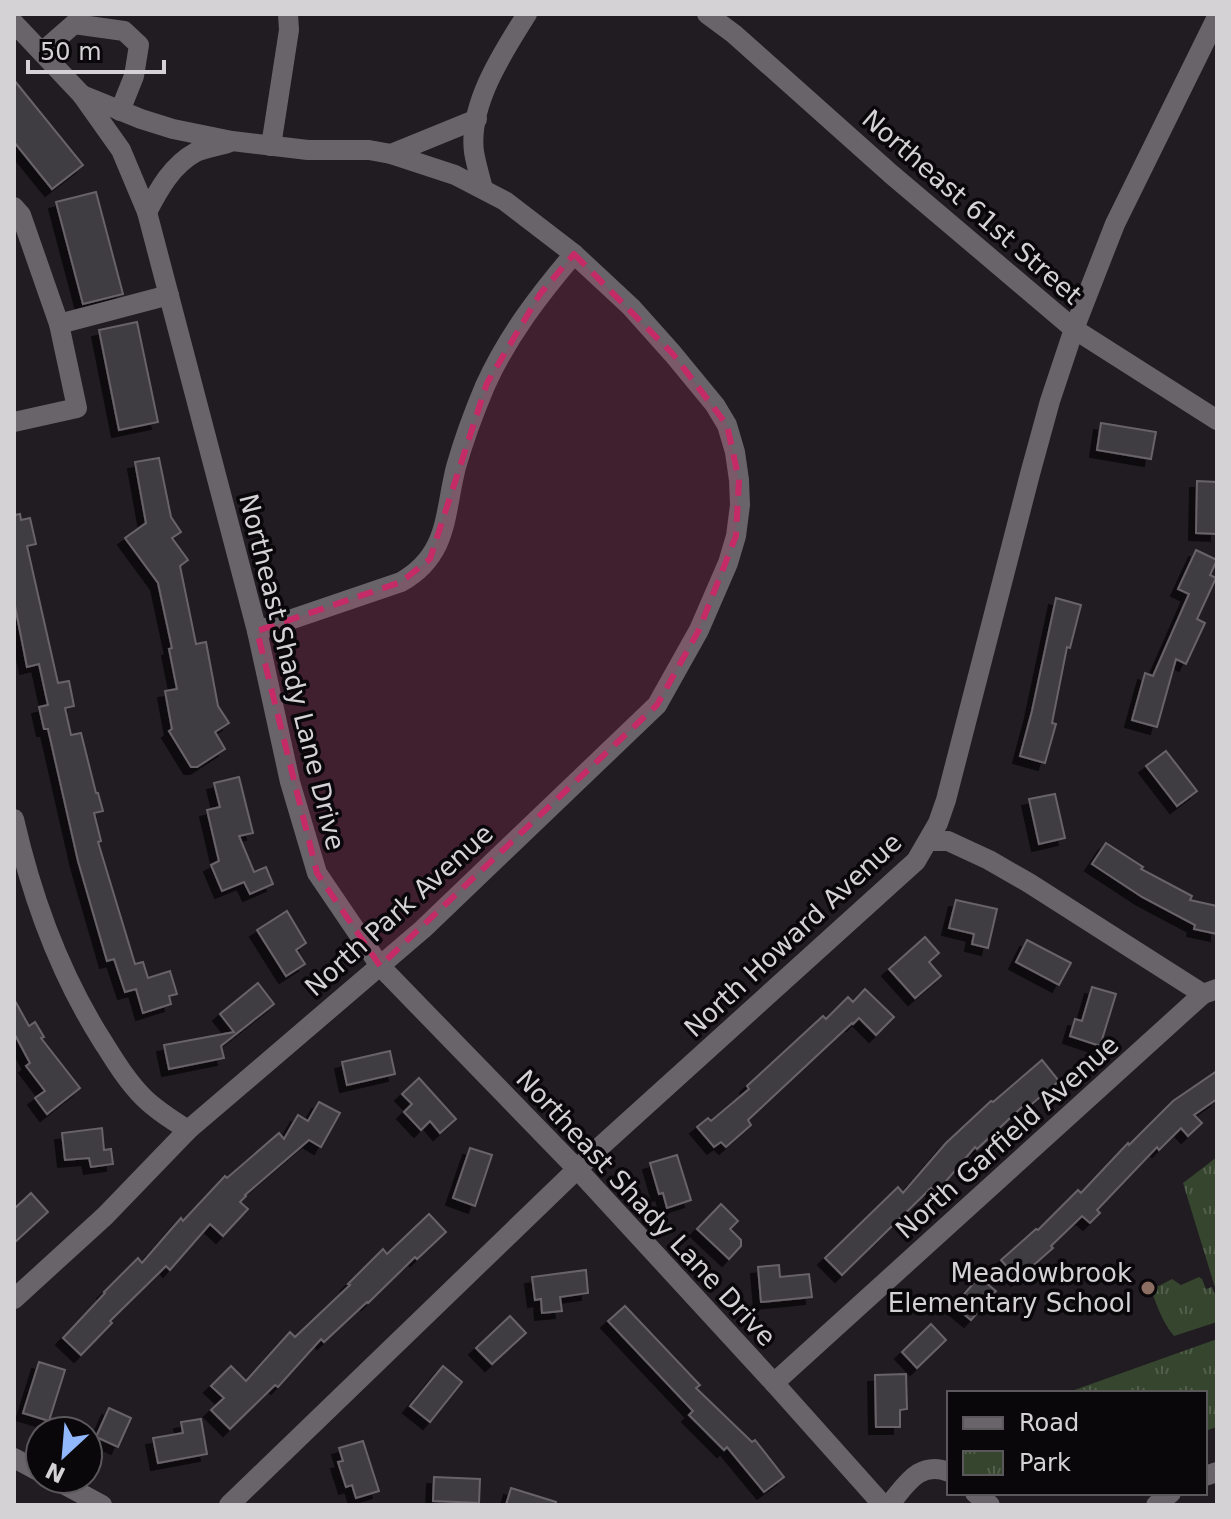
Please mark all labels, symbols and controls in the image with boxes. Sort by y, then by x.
scale bar [28,24,164,74]
text: 50 m [40,38,102,66]
street label: Northeast 61st Street [856,104,1088,310]
street label: Northeast Shady Lane Drive [233,491,351,853]
street label: North Park Avenue [299,818,499,1002]
street label: North Howard Avenue [678,827,908,1043]
street label: North Garfield Avenue [890,1029,1124,1245]
street label: Northeast Shady Lane Drive [510,1064,782,1352]
place label: Meadowbrook Elementary School [888,1258,1132,1318]
marker: Meadowbrook Elementary School [1139,1279,1157,1297]
legend [947,1391,1207,1495]
text: Road [1019,1409,1079,1437]
north arrow [24,1415,104,1495]
text: Park [1019,1449,1071,1477]
text: N [42,1457,69,1488]

